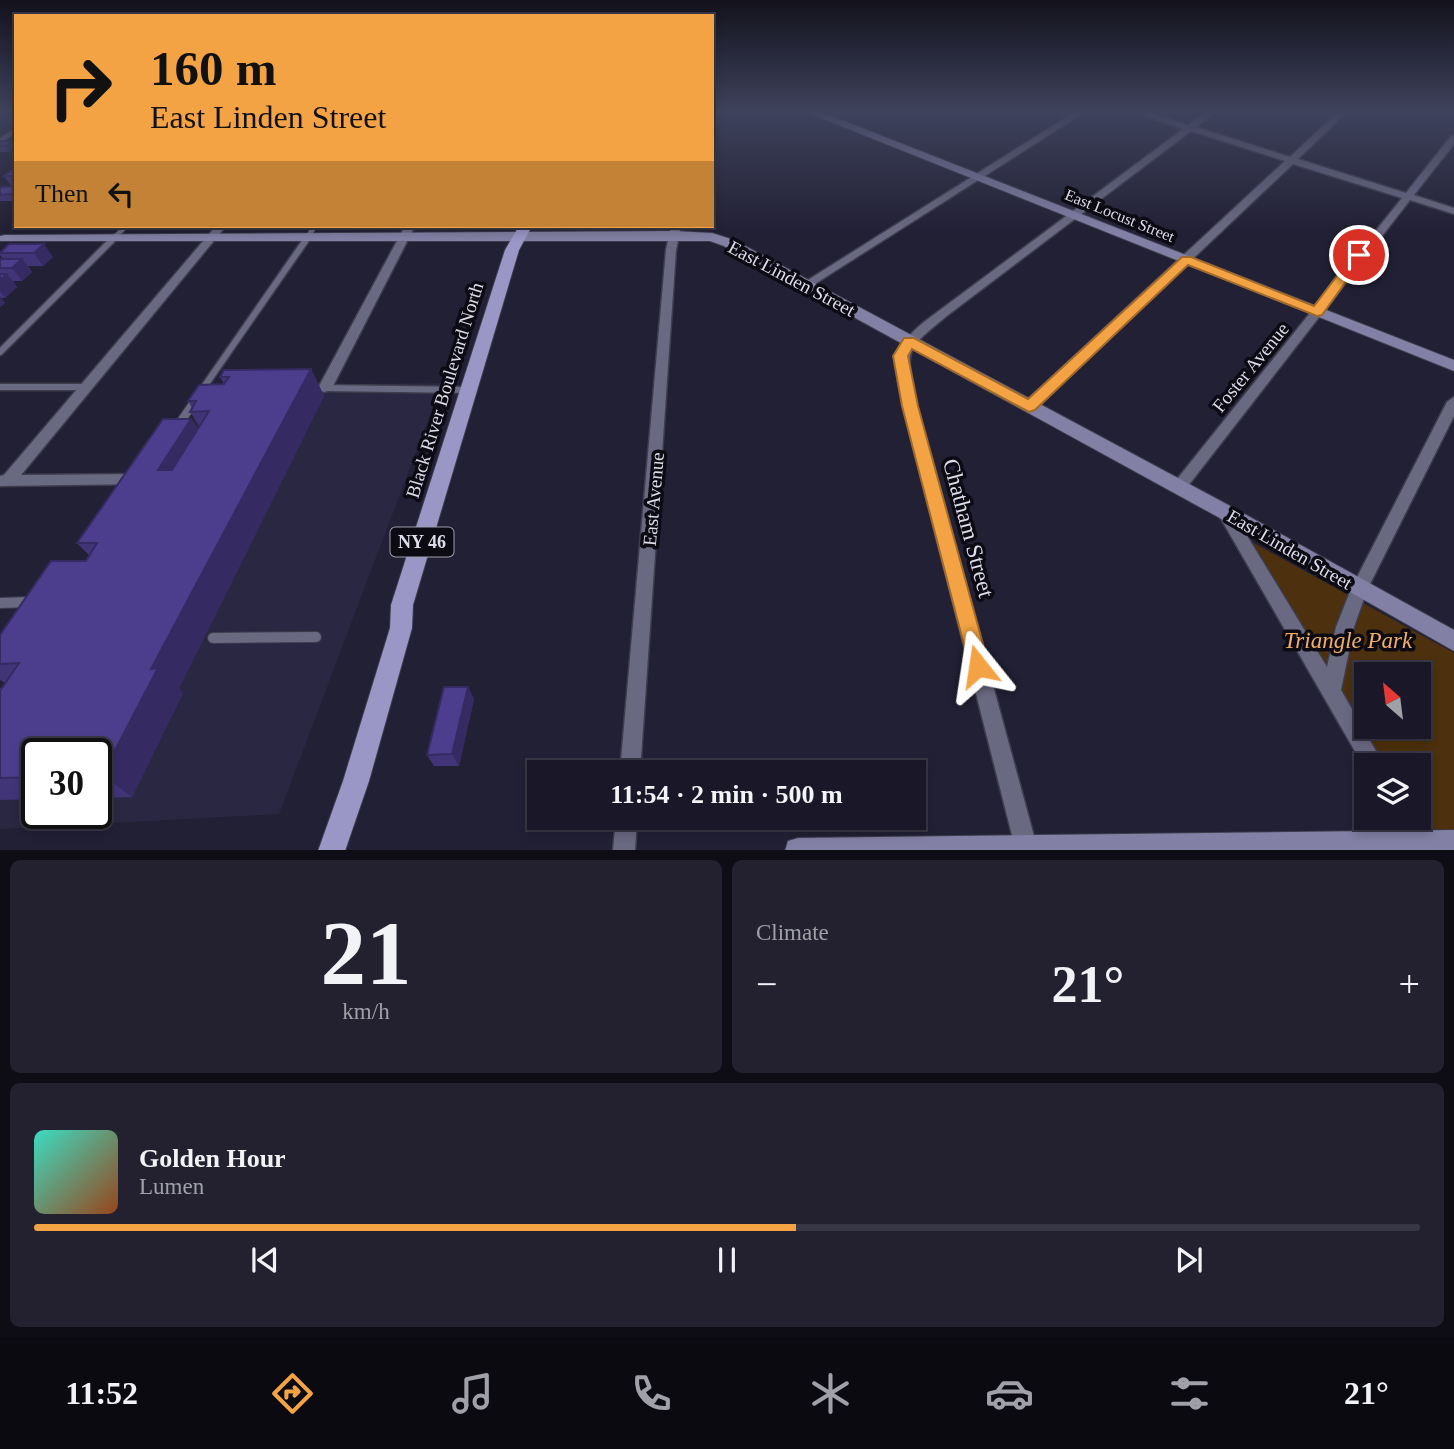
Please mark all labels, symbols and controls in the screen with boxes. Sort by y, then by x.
text: 160 m [150,41,277,96]
icon: right [35,42,126,133]
text: East Linden Street [150,99,386,135]
icon: left [102,175,140,213]
text: Then [35,179,88,208]
street label: East Locust Street [1063,186,1177,245]
pin [1329,225,1389,285]
street label: East Linden Street [725,236,859,321]
icon: arrive [1340,236,1378,274]
street label: Black River Boulevard North [402,279,487,500]
street label: Foster Avenue [1208,318,1293,416]
street label: East Avenue [639,451,668,547]
street label: Chatham Street [938,456,999,601]
street label: East Linden Street [1224,505,1356,594]
road number: NY 46 [390,528,453,556]
park label: Triangle Park [1284,628,1413,653]
position arrow [941,629,1015,703]
north arrow [1354,662,1432,738]
map controls [1354,662,1431,830]
speed limit sign: 30 [21,738,112,829]
button: layers [1354,753,1431,830]
text: 11:54 · 2 min · 500 m [610,780,843,809]
text: 21 [321,903,412,1004]
text: Climate [756,920,829,945]
text: 21° [1052,956,1124,1013]
text: − [756,963,777,1005]
text: + [1399,963,1420,1005]
text: km/h [342,999,390,1024]
text: Golden Hour [139,1144,286,1173]
text: Lumen [139,1174,204,1199]
icon: previous [246,1241,284,1279]
icon: pause [708,1241,746,1279]
icon: next [1170,1241,1208,1279]
icon: directions [268,1369,317,1418]
icon: music [448,1369,497,1418]
icon: phone [627,1369,676,1418]
icon: climate [806,1369,855,1418]
icon: car [985,1369,1034,1418]
icon: filters [1165,1369,1214,1418]
text: 11:52 [65,1375,138,1411]
text: 21° [1344,1375,1389,1411]

